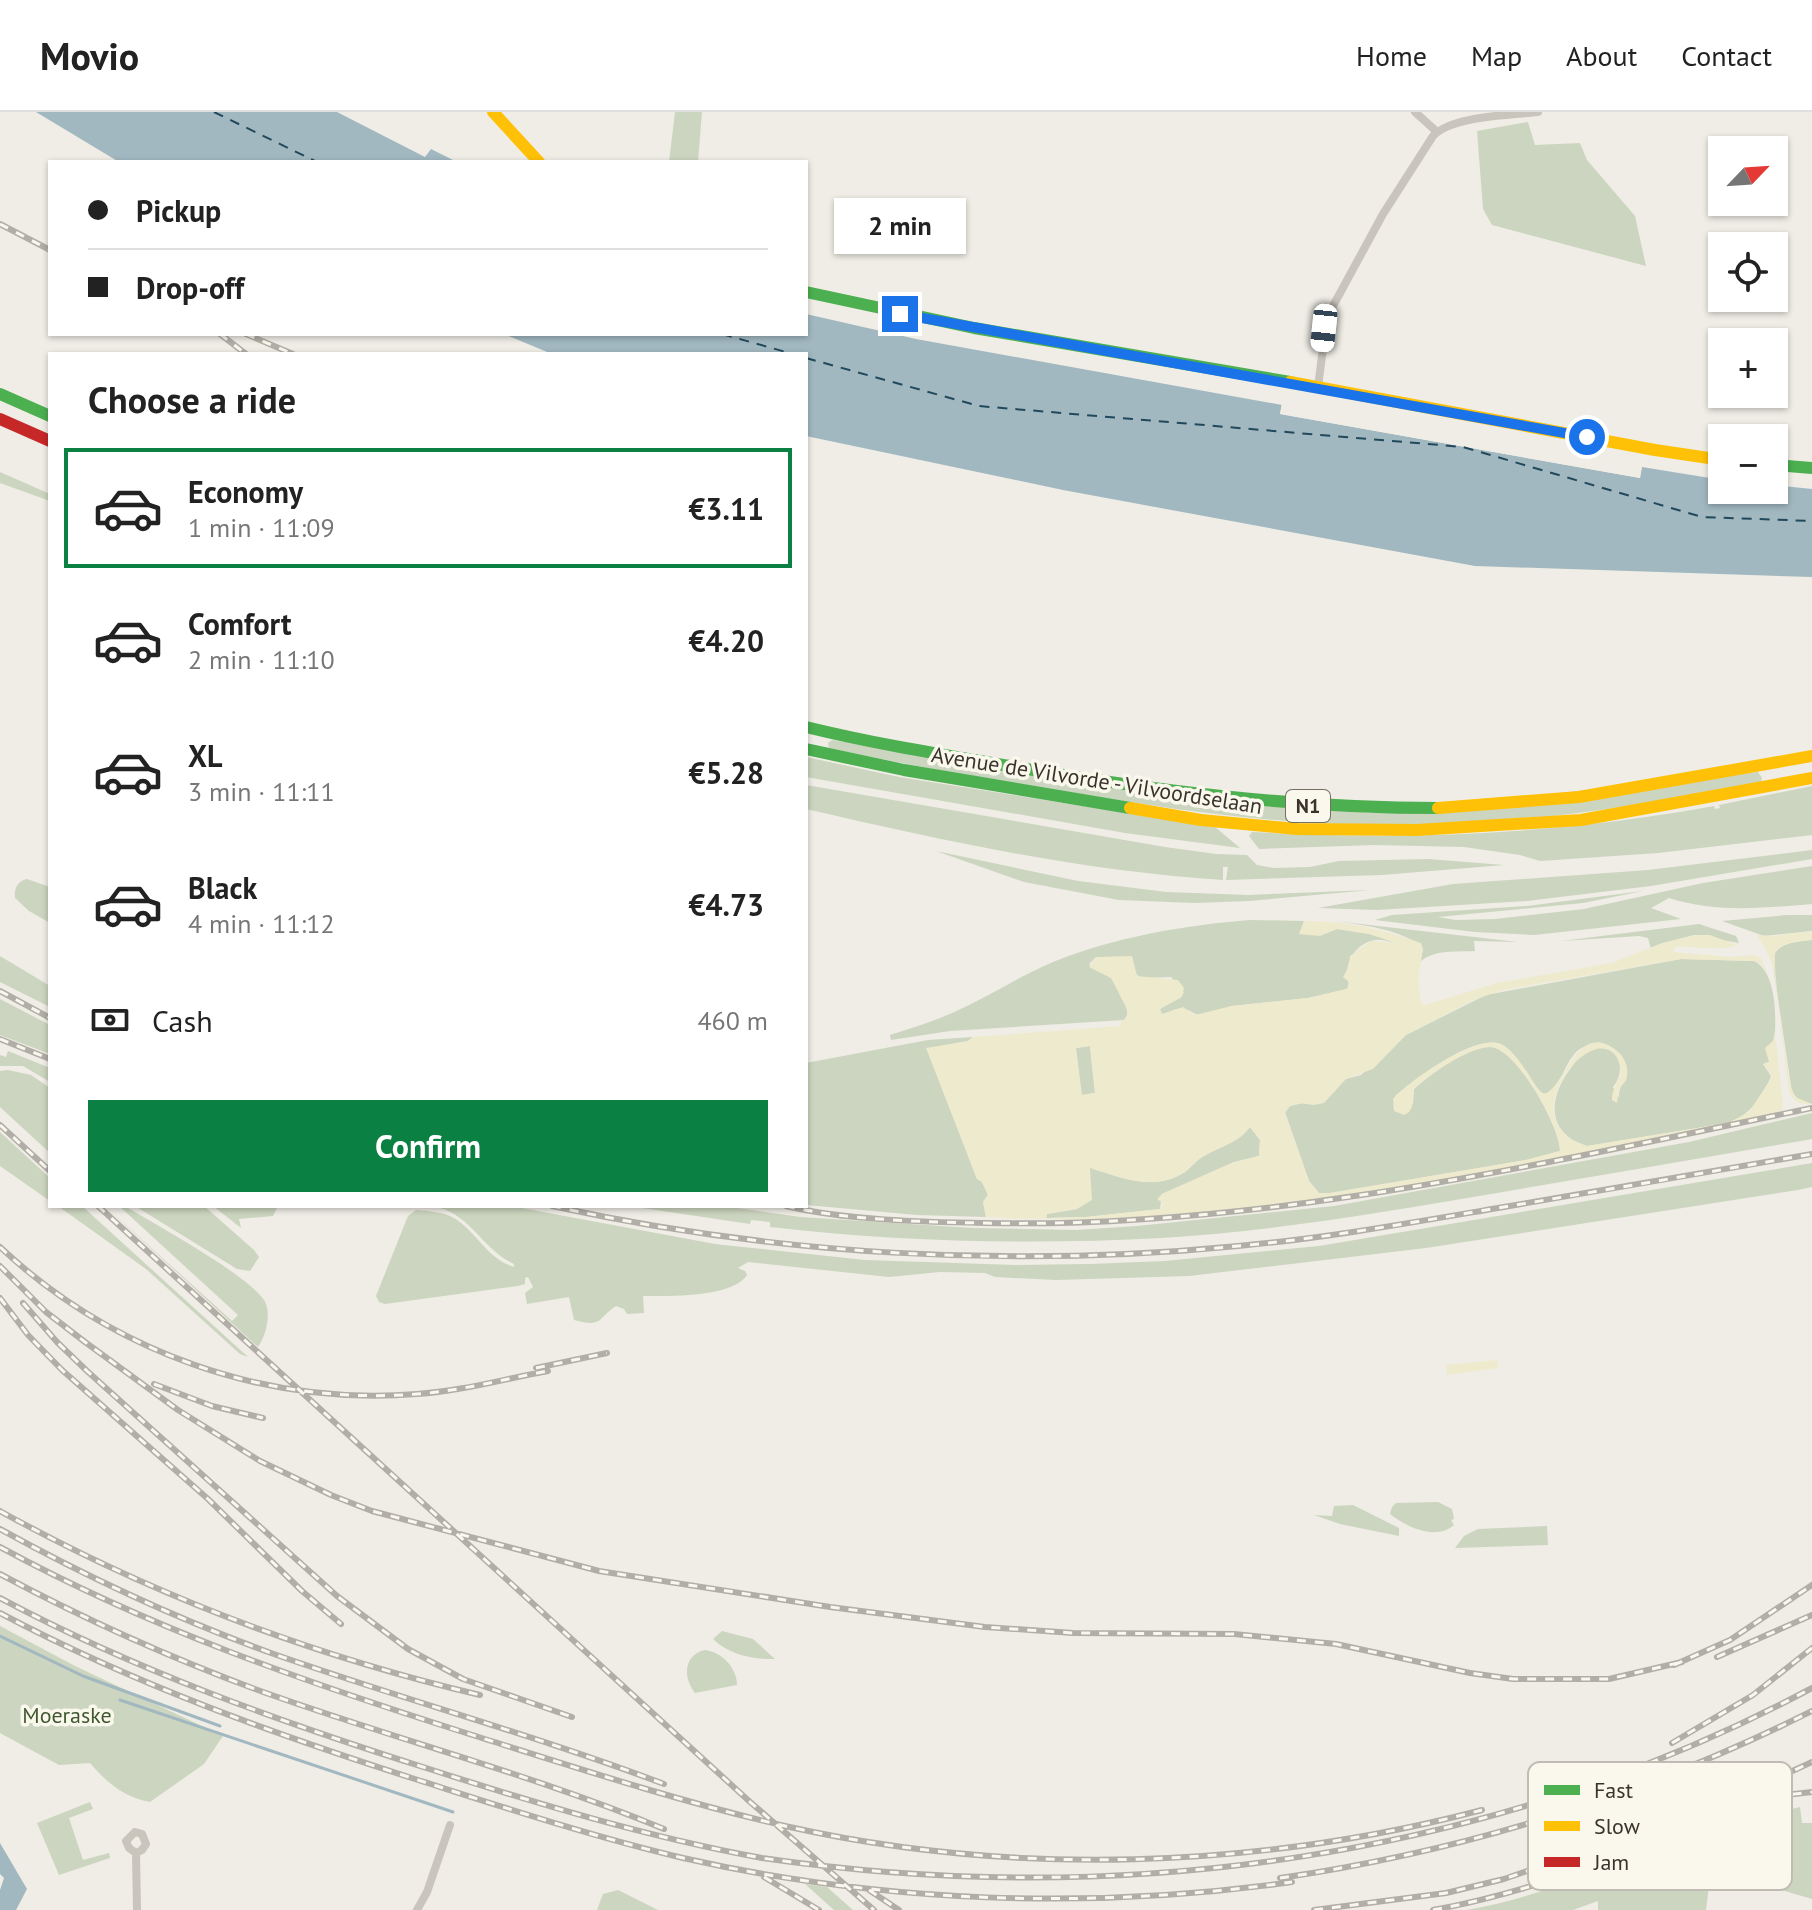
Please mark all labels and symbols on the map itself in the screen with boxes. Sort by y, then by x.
north arrow [1708,136,1788,216]
callout: 2 min [834,198,966,254]
route end [882,296,918,332]
car [1310,303,1338,353]
route start [1569,419,1605,455]
street label: Avenue de Vilvorde - Vilvoordselaan [930,740,1264,820]
road number: N1 [1286,790,1330,822]
park label: Moeraske [22,1701,112,1729]
legend [1528,1762,1792,1890]
text: Fast [1594,1776,1634,1804]
text: Slow [1594,1812,1640,1840]
text: Jam [1593,1848,1629,1876]

